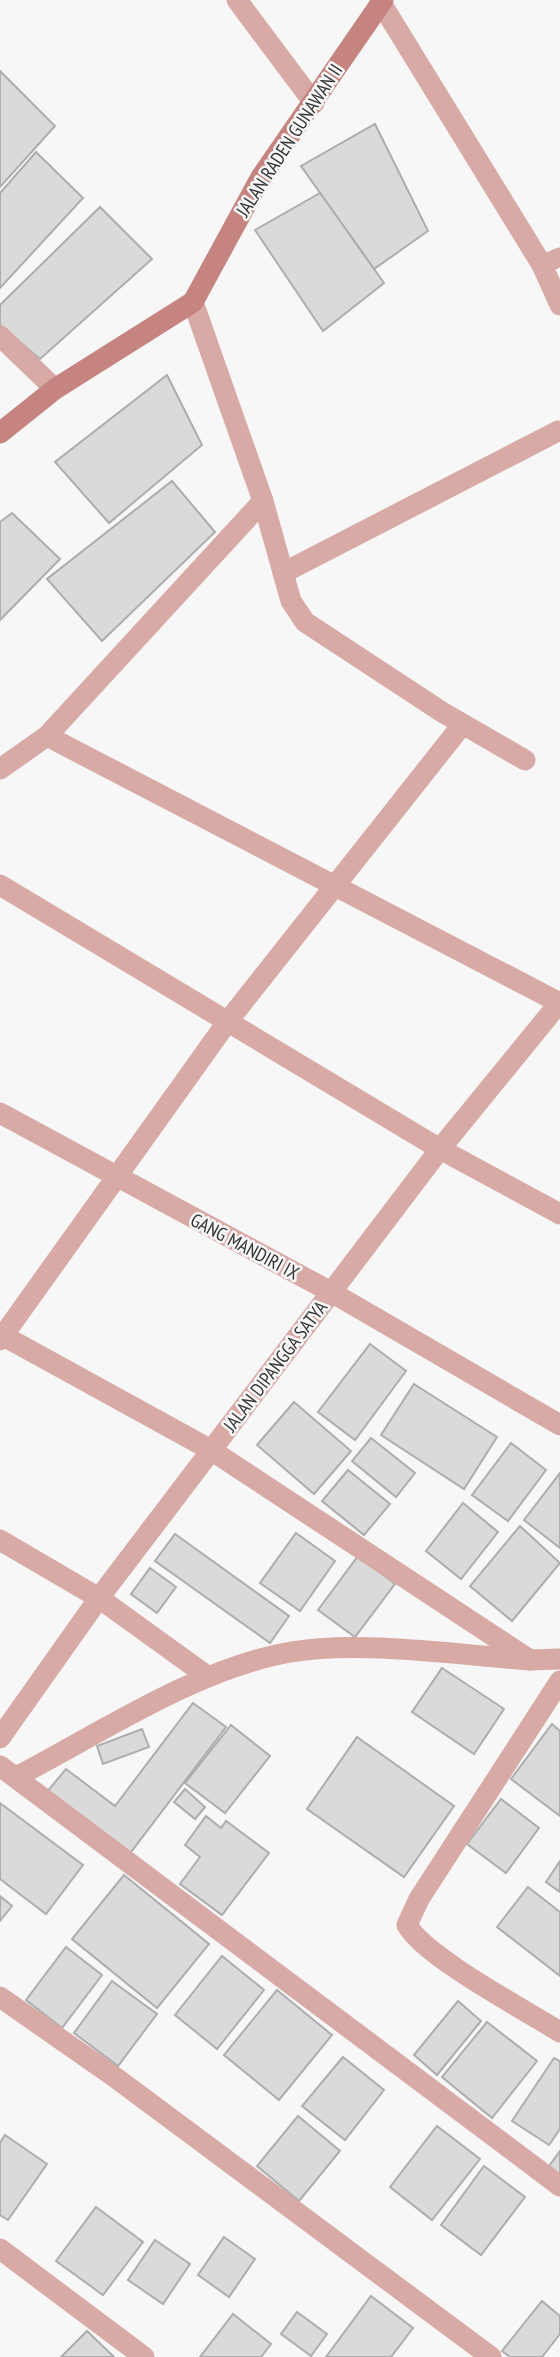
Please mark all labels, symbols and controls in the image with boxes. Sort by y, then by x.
street label: JALAN RADEN GUNAWAN II [230,59,347,222]
street label: GANG MANDIRI IX [187,1207,304,1285]
street label: JALAN DIPANGGA SATYA [217,1296,332,1437]

